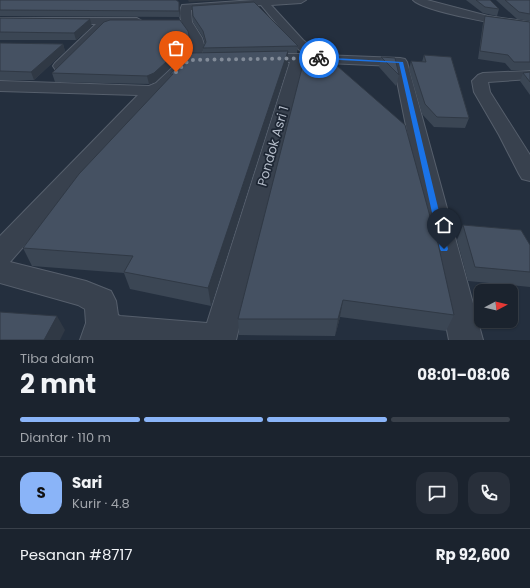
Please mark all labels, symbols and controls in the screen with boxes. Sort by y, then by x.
pin [159,31,193,72]
icon: bag [165,37,187,59]
courier [299,38,339,78]
icon: bike [308,47,330,69]
street label: Pondok Asri 1 [252,104,294,188]
pin [427,208,461,249]
icon: home [433,214,455,236]
north arrow [474,284,518,328]
map controls [474,284,518,328]
text: Tiba dalam [20,349,94,368]
text: 08:01–08:06 [417,364,510,385]
text: 2 mnt [20,366,96,402]
text: Diantar · 110 m [20,428,111,447]
text: Sari [72,472,102,493]
button: chat [416,472,458,514]
button: phone [468,472,510,514]
text: S [36,482,46,503]
text: Kurir · 4.8 [72,494,130,513]
text: Pesanan #8717 [20,544,133,565]
text: Rp 92,600 [436,544,510,565]

